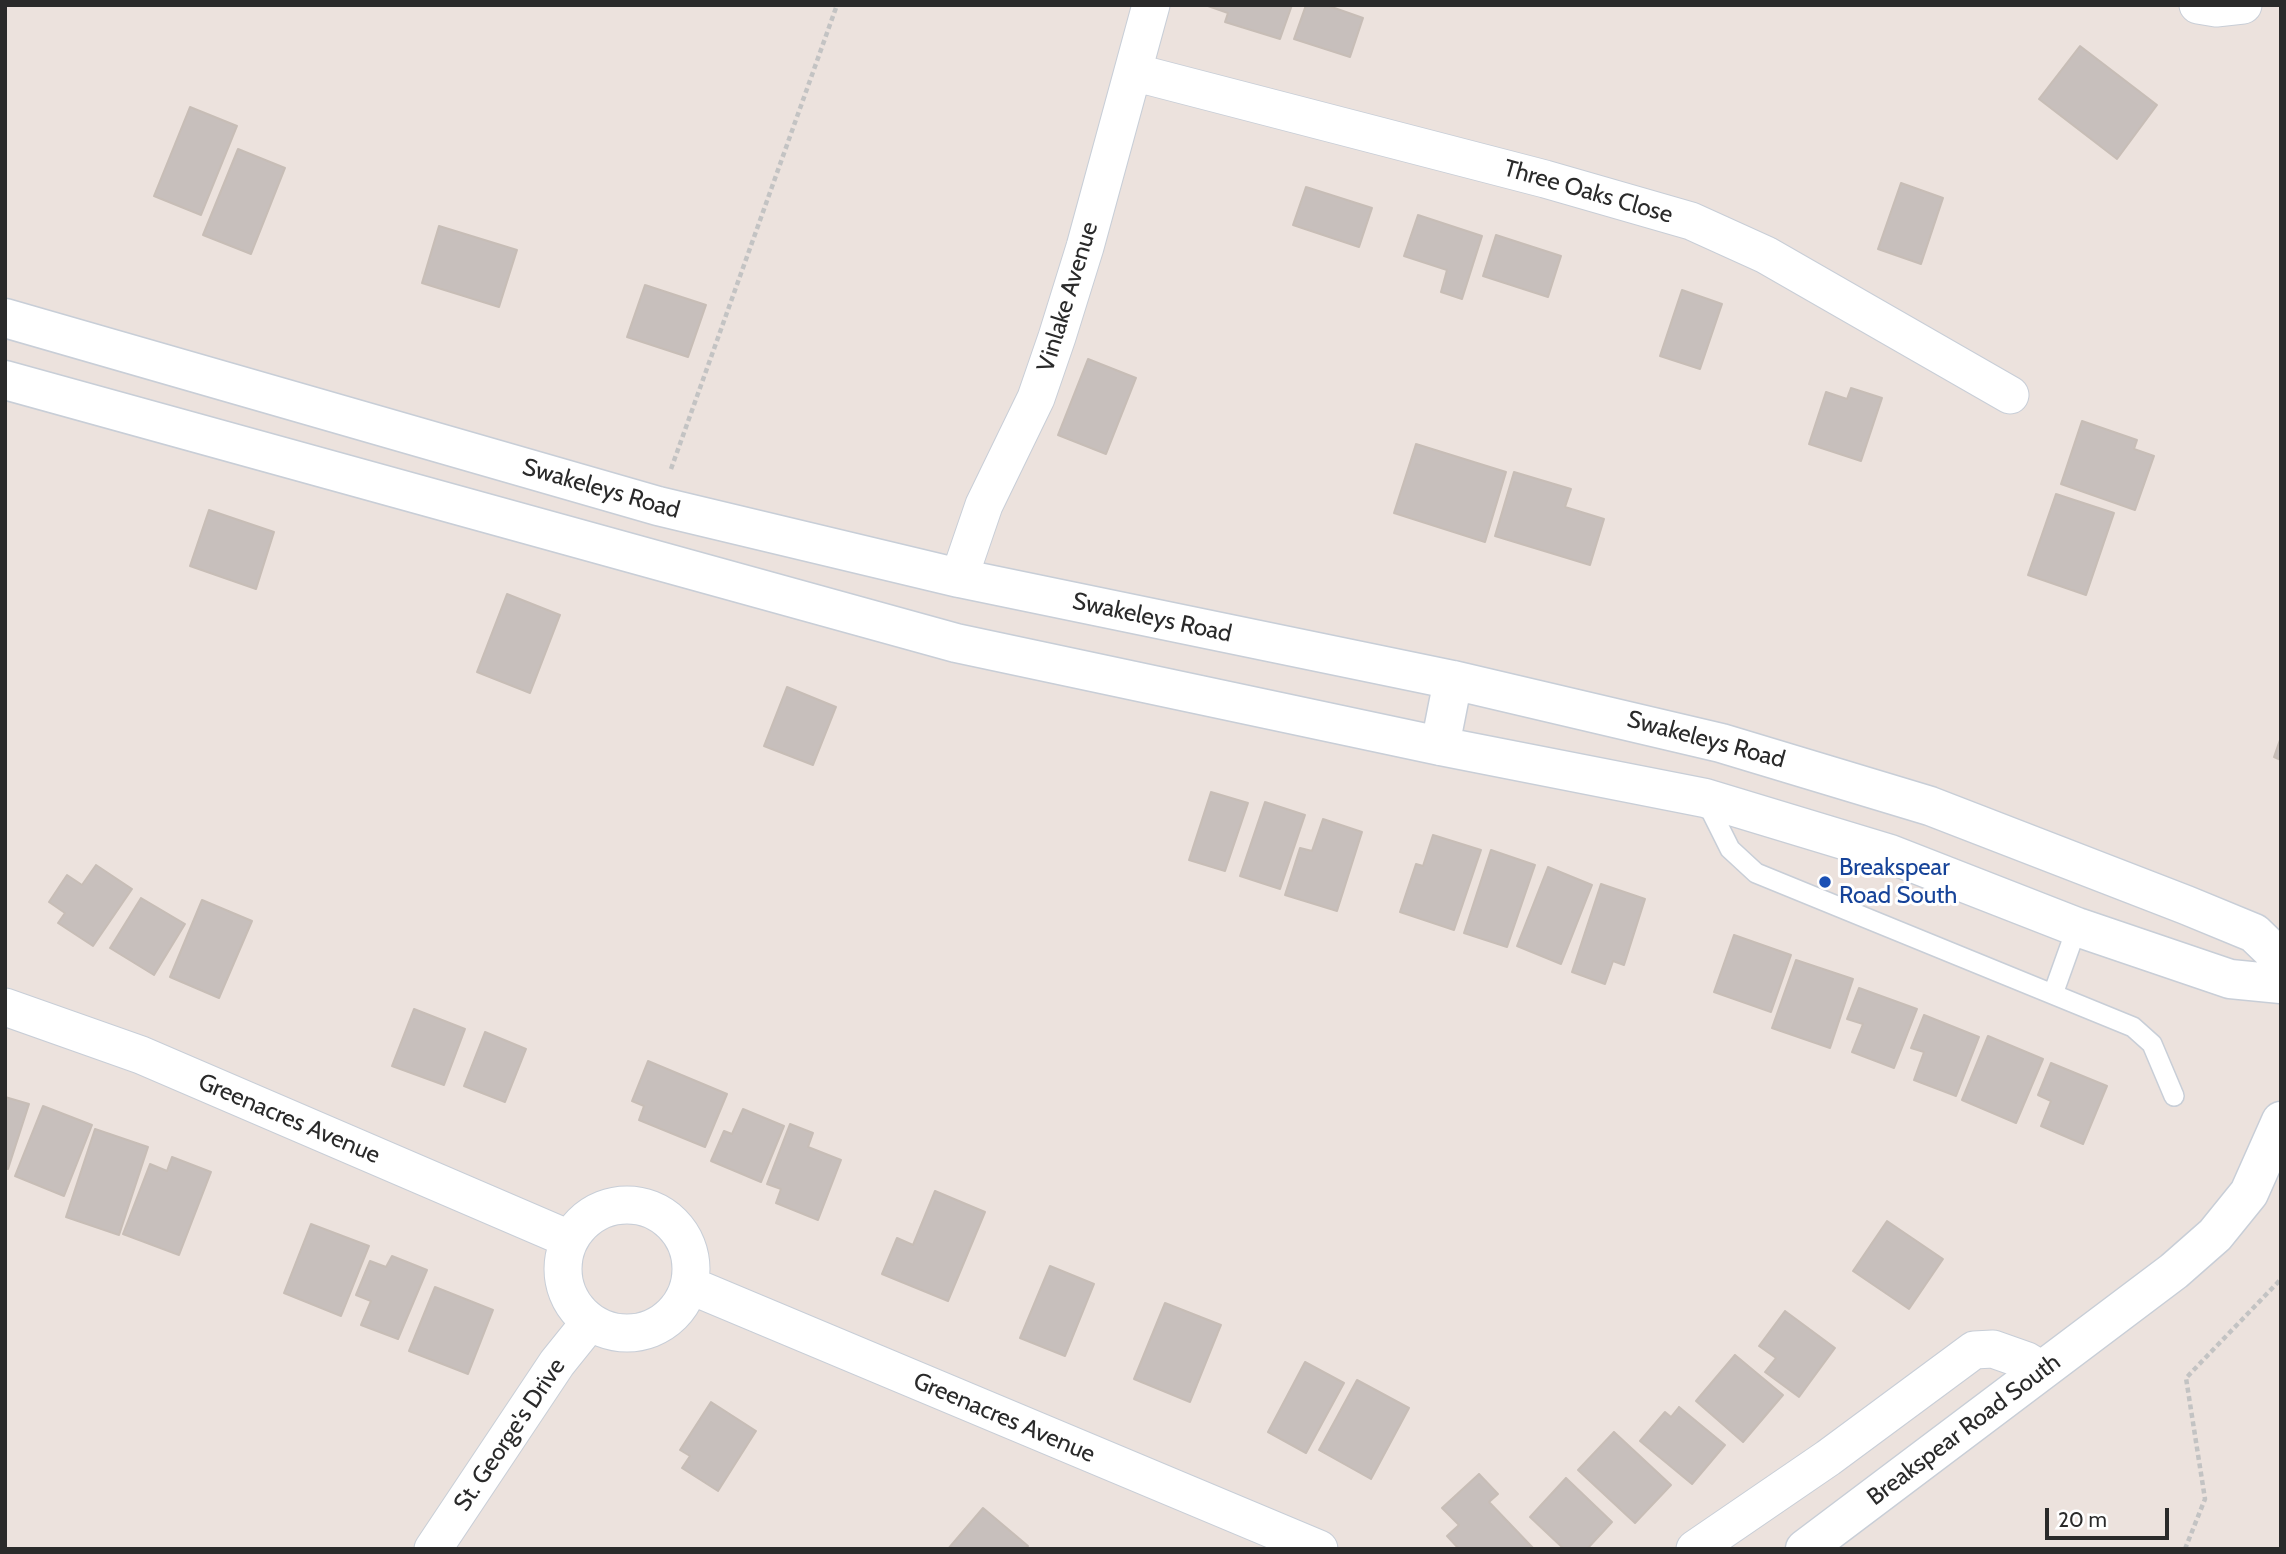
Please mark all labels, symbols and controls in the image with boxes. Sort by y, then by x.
street label: Three Oaks Close [1500,154,1676,230]
street label: Vinlake Avenue [1032,218,1104,376]
street label: Swakeleys Road [519,453,683,525]
street label: Swakeleys Road [1070,587,1234,649]
street label: Swakeleys Road [1624,705,1788,775]
place label: Breakspear Road South [1839,854,1957,910]
marker: Breakspear Road South [1817,874,1833,890]
street label: Greenacres Avenue [194,1068,384,1170]
street label: Breakspear Road South [1862,1348,2066,1512]
street label: St. George's Drive [448,1353,572,1517]
street label: Greenacres Avenue [909,1367,1099,1469]
scale bar [2048,1494,2172,1538]
text: 20 m [2058,1507,2107,1532]

